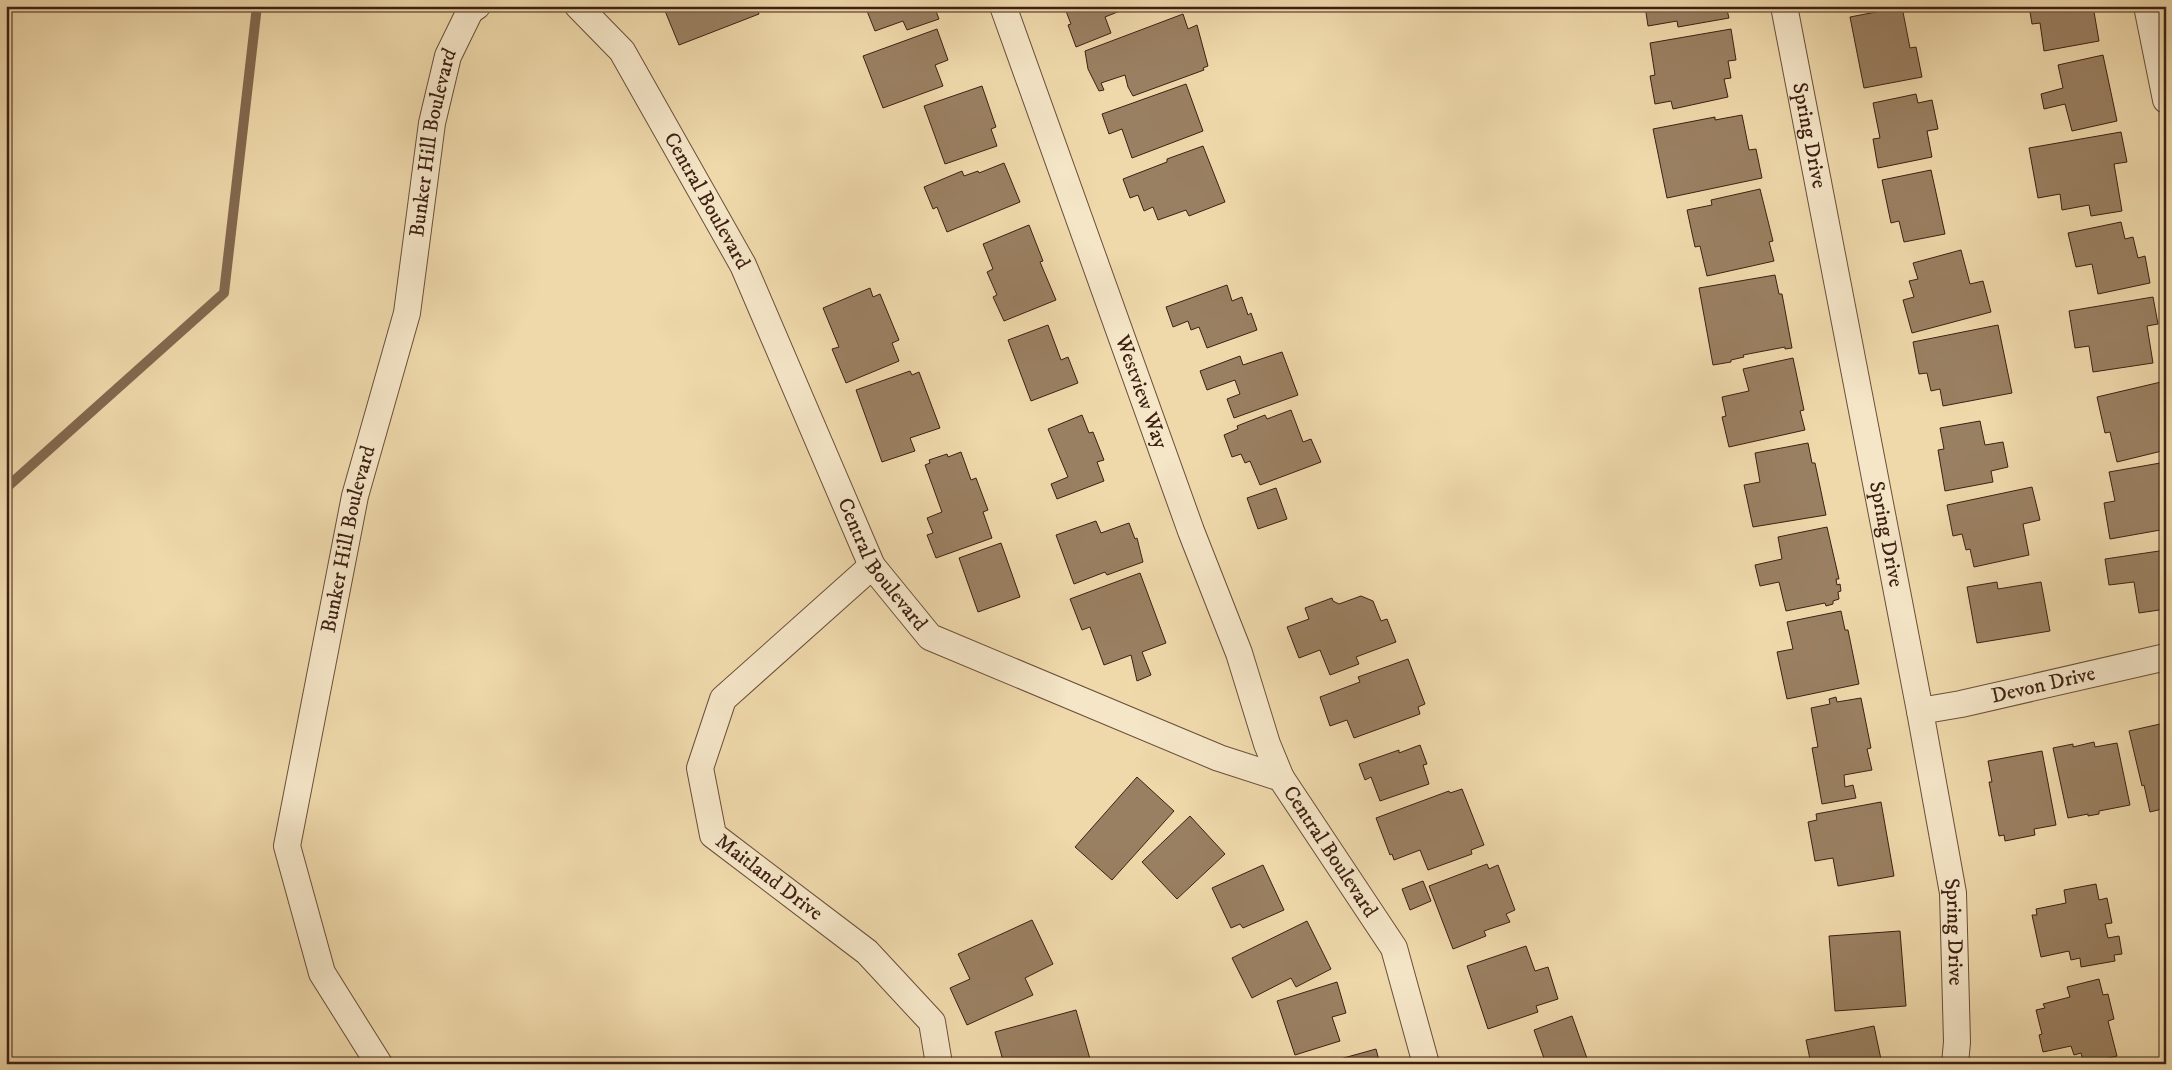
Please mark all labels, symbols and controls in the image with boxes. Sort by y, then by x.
street label: Bunker Hill Boulevard [404,43,463,239]
street label: Spring Drive [1786,80,1832,191]
street label: Central Boulevard [658,128,756,274]
street label: Westview Way [1109,331,1174,453]
street label: Bunker Hill Boulevard [316,442,382,635]
street label: Spring Drive [1863,479,1909,590]
street label: Central Boulevard [831,494,933,637]
street label: Devon Drive [1989,661,2098,710]
street label: Central Boulevard [1277,781,1383,923]
street label: Maitland Drive [710,828,828,927]
street label: Spring Drive [1938,876,1968,986]

